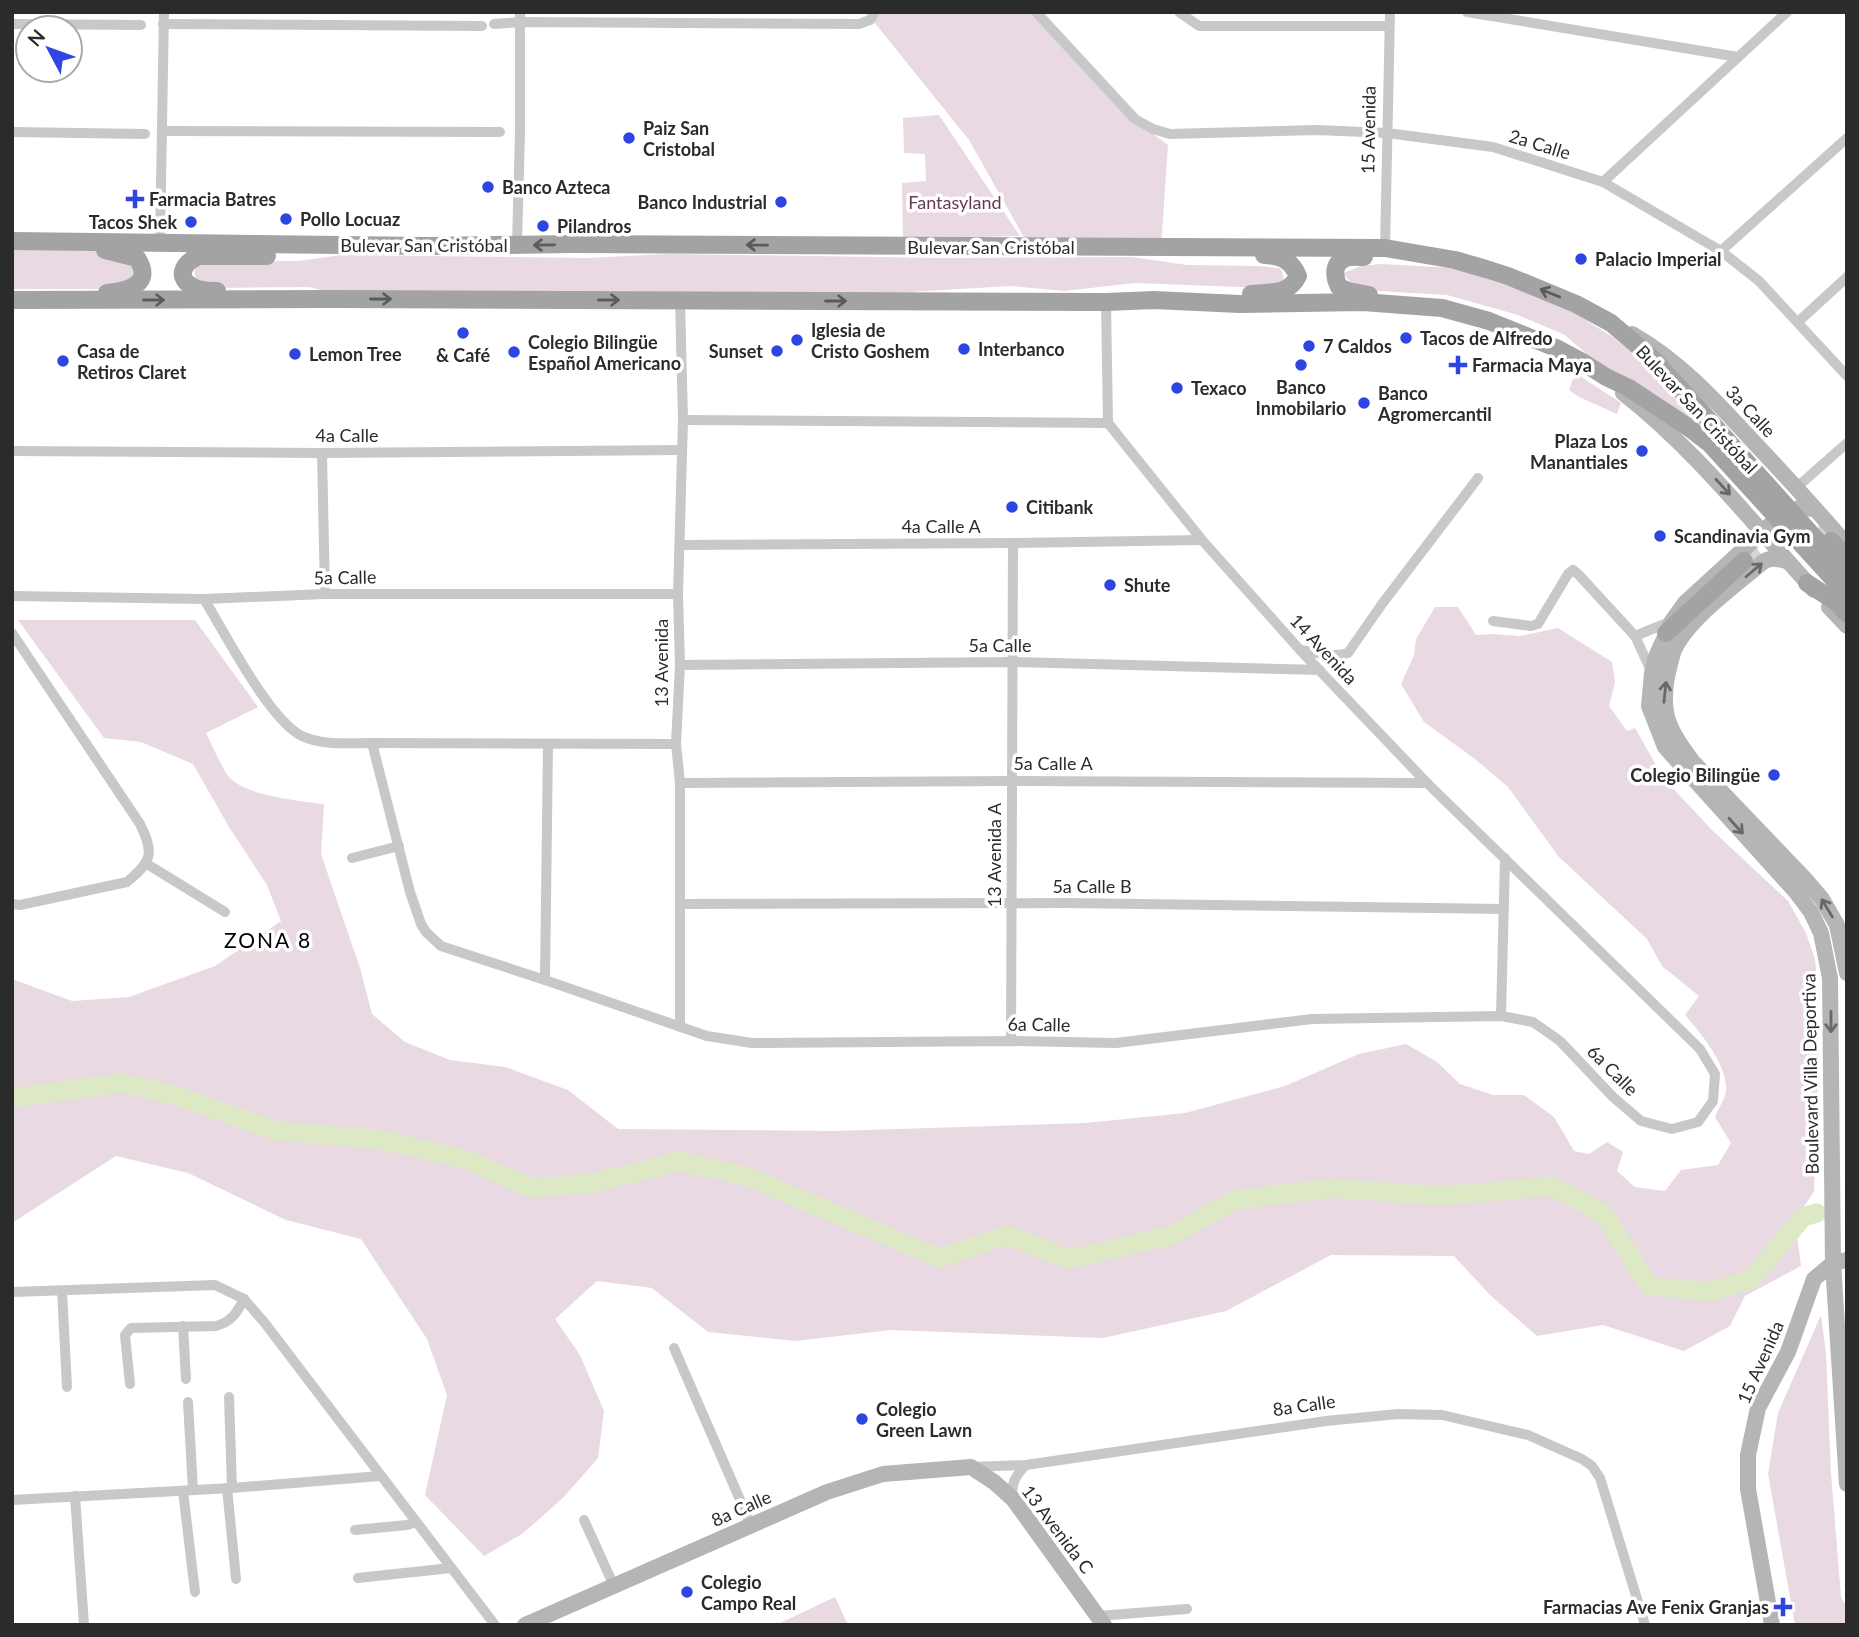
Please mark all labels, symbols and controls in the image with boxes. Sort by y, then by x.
north arrow [14,14,84,84]
text: N [22,24,49,51]
street label: 15 Avenida [1356,86,1380,174]
place label: Paiz San Cristobal [643,117,715,160]
street label: 2a Calle [1507,124,1573,164]
marker: Paiz San Cristobal [621,130,637,146]
place label: Banco Azteca [502,176,610,198]
marker: Banco Azteca [480,179,496,195]
place label: Farmacia Batres [149,188,276,210]
marker: Farmacia Batres [127,191,143,207]
place label: Banco Industrial [638,191,767,213]
park label: Fantasyland [908,191,1002,213]
marker: Banco Industrial [773,194,789,210]
place label: Pollo Locuaz [300,208,400,230]
place label: Tacos Shek [89,211,177,233]
marker: Pollo Locuaz [278,211,294,227]
marker: Tacos Shek [183,214,199,230]
place label: Pilandros [557,215,631,237]
marker: Pilandros [535,218,551,234]
street label: Bulevar San Cristóbal [340,234,508,256]
street label: Bulevar San Cristóbal [907,236,1075,258]
one-way arrow [533,238,556,252]
one-way arrow [746,238,769,252]
place label: Palacio Imperial [1595,248,1722,270]
marker: Palacio Imperial [1573,251,1589,267]
one-way arrow [1540,286,1561,299]
one-way arrow [370,292,393,306]
one-way arrow [142,293,165,307]
one-way arrow [597,293,620,307]
one-way arrow [825,294,848,308]
place label: Iglesia de Cristo Goshem [811,319,929,362]
marker: & Café [455,325,471,341]
place label: Tacos de Alfredo [1420,327,1553,349]
marker: Tacos de Alfredo [1398,330,1414,346]
place label: Colegio Bilingüe Español Americano [528,331,681,374]
marker: Iglesia de Cristo Goshem [789,332,805,348]
place label: 7 Caldos [1323,335,1392,357]
place label: Interbanco [978,338,1065,360]
marker: 7 Caldos [1301,338,1317,354]
place label: Casa de Retiros Claret [77,340,187,383]
place label: Sunset [709,340,763,362]
street label: Bulevar San Cristóbal [1632,340,1762,478]
marker: Interbanco [956,341,972,357]
place label: Lemon Tree [309,343,402,365]
marker: Sunset [769,343,785,359]
place label: & Café [436,344,490,366]
marker: Colegio Bilingüe Español Americano [506,344,522,360]
marker: Lemon Tree [287,346,303,362]
marker: Casa de Retiros Claret [55,353,71,369]
place label: Farmacia Maya [1472,354,1592,376]
marker: Banco Inmobilario [1293,357,1309,373]
marker: Farmacia Maya [1450,357,1466,373]
place label: Banco Inmobilario [1256,376,1346,419]
place label: Texaco [1191,377,1247,399]
marker: Texaco [1169,380,1185,396]
street label: 3a Calle [1721,380,1781,442]
place label: Banco Agromercantil [1377,382,1492,425]
marker: Banco Agromercantil [1356,395,1372,411]
street label: 4a Calle [316,424,378,446]
place label: Plaza Los Manantiales [1530,430,1628,473]
marker: Plaza Los Manantiales [1634,443,1650,459]
one-way arrow [1715,479,1732,496]
place label: Citibank [1026,496,1094,518]
marker: Citibank [1004,499,1020,515]
street label: 4a Calle A [901,515,981,537]
place label: Scandinavia Gym [1674,525,1811,547]
marker: Scandinavia Gym [1652,528,1668,544]
one-way arrow [1745,562,1763,578]
street label: 5a Calle [313,565,377,589]
place label: Shute [1124,574,1171,596]
marker: Shute [1102,577,1118,593]
street label: 14 Avenida [1286,609,1362,689]
street label: 13 Avenida [650,619,672,707]
street label: 5a Calle [969,634,1031,656]
one-way arrow [1659,681,1672,704]
street label: 5a Calle A [1013,752,1093,774]
place label: Colegio Bilingüe [1630,764,1760,786]
marker: Colegio Bilingüe [1766,767,1782,783]
street label: 13 Avenida A [983,802,1005,907]
one-way arrow [1727,817,1744,834]
street label: 5a Calle B [1052,875,1132,897]
one-way arrow [1819,899,1833,919]
district label: ZONA 8 [224,927,312,952]
street label: Boulevard Villa Deportiva [1797,973,1823,1175]
one-way arrow [1824,1010,1838,1033]
street label: 6a Calle [1007,1012,1071,1036]
street label: 6a Calle [1583,1040,1643,1100]
street label: 15 Avenida [1732,1317,1788,1407]
street label: 8a Calle [1271,1390,1337,1420]
place label: Colegio Green Lawn [876,1398,972,1441]
marker: Colegio Green Lawn [854,1411,870,1427]
street label: 13 Avenida C [1018,1480,1098,1578]
street label: 8a Calle [708,1485,774,1531]
place label: Colegio Campo Real [701,1571,796,1614]
marker: Colegio Campo Real [679,1584,695,1600]
place label: Farmacias Ave Fenix Granjas [1543,1596,1769,1618]
marker: Farmacias Ave Fenix Granjas [1775,1599,1791,1615]

